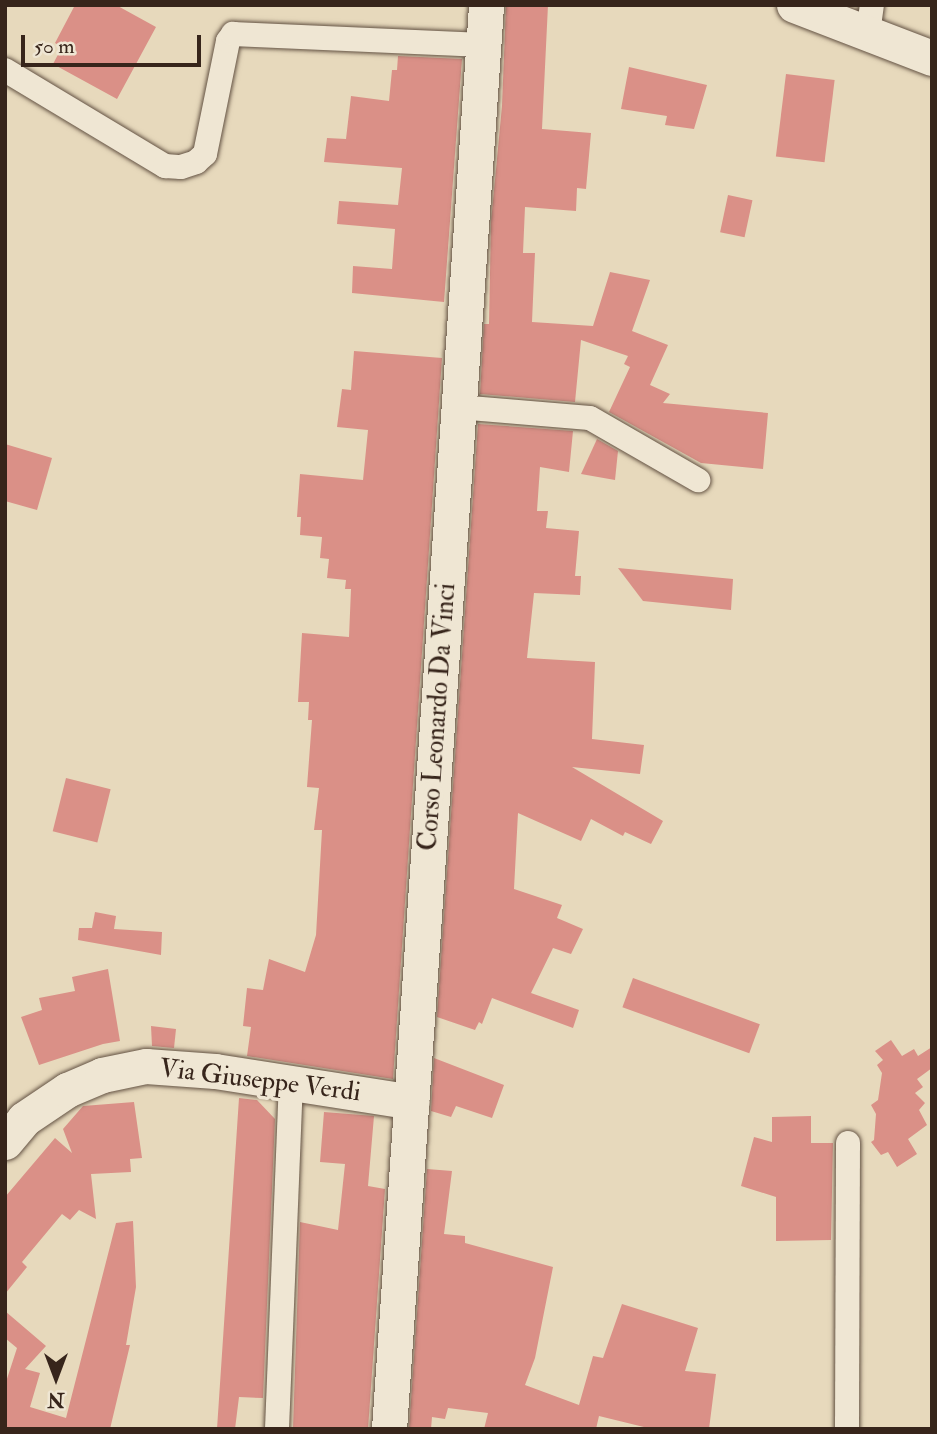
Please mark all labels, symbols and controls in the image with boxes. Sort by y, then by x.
scale bar [24,21,205,65]
text: 50 m [34,33,75,60]
street label: Corso Leonardo Da Vinci [413,582,463,852]
street label: Via Giuseppe Verdi [158,1053,362,1109]
north arrow [21,1343,91,1413]
text: N [48,1387,65,1411]

